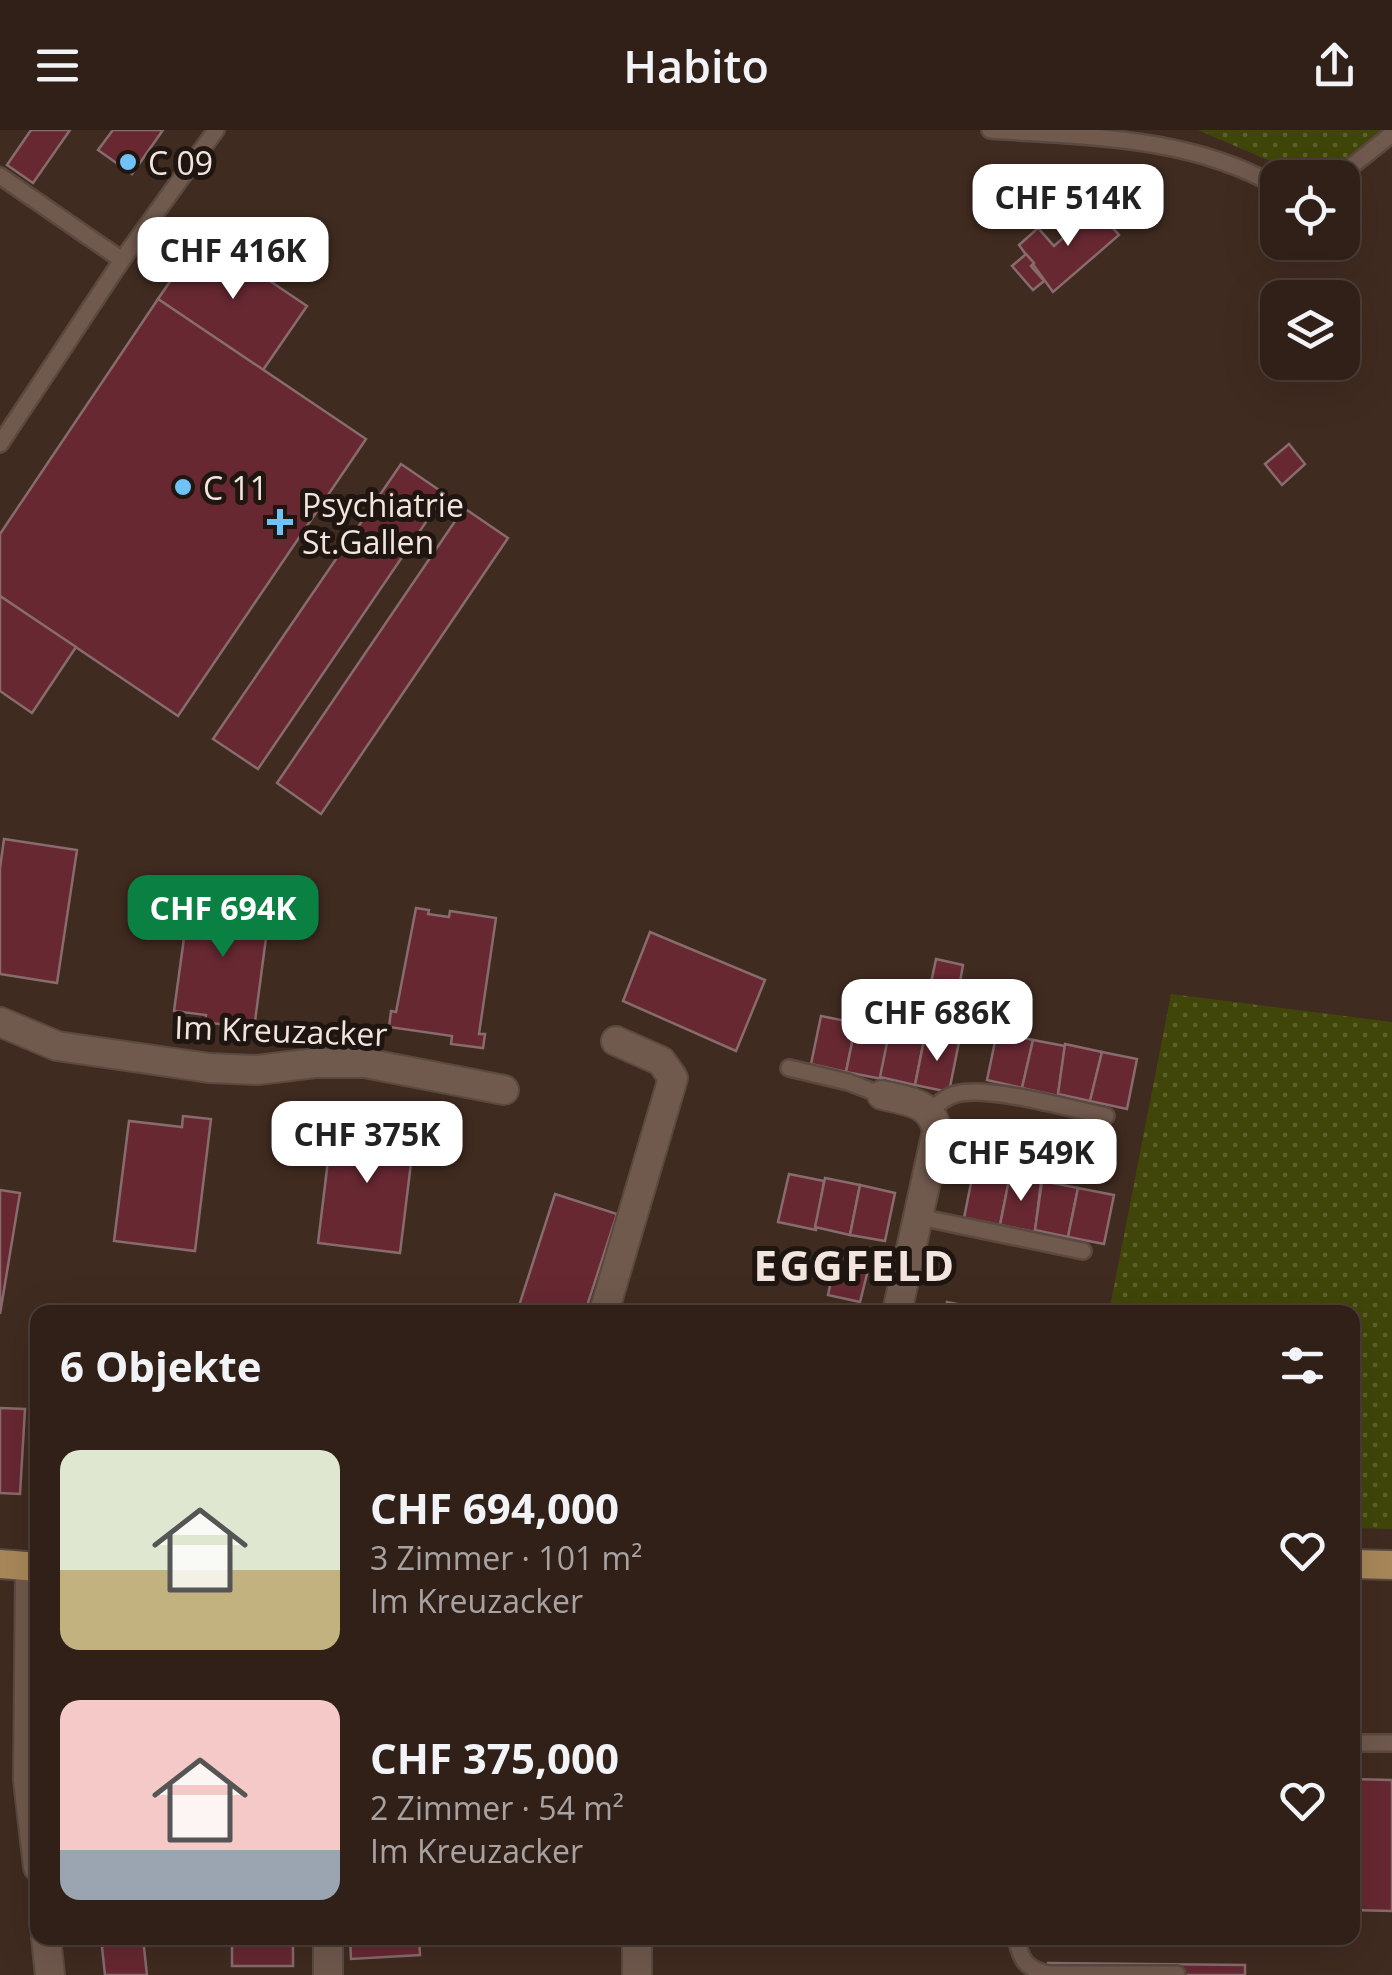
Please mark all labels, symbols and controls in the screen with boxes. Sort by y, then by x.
text: Habito [623,35,769,96]
icon: menu [30,38,85,93]
icon: share [1307,38,1362,93]
place label: C 09 [148,141,213,184]
marker: C 09 [117,151,139,173]
map controls [1260,160,1360,380]
button: locate [1260,160,1360,260]
pin: CHF 514K [965,164,1171,249]
text: CHF 514K [995,175,1141,218]
pin: CHF 416K [130,217,336,302]
text: CHF 416K [160,228,306,271]
button: layers [1260,280,1360,380]
place label: C 11 [203,466,268,509]
marker: C 11 [172,476,194,498]
place label: Psychiatrie St.Gallen [302,483,464,563]
marker: Psychiatrie St.Gallen [267,509,293,535]
pin: CHF 694K [120,875,326,960]
text: CHF 694K [150,886,296,929]
pin: CHF 686K [834,979,1040,1064]
text: CHF 686K [864,990,1010,1033]
street label: Im Kreuzacker [174,1005,388,1055]
pin: CHF 375K [264,1101,470,1186]
text: CHF 375K [294,1112,440,1155]
pin: CHF 549K [918,1119,1124,1204]
text: CHF 549K [948,1130,1094,1173]
district label: EGGFELD [753,1236,957,1293]
text: 6 Objekte [60,1337,262,1394]
icon: filters [1275,1338,1330,1393]
text: CHF 694,000 [370,1479,619,1536]
icon: home [140,1490,260,1610]
icon: heart [1275,1523,1330,1578]
text: 3 Zimmer · 101 m² [370,1536,642,1579]
text: Im Kreuzacker [370,1579,583,1622]
text: CHF 375,000 [370,1729,619,1786]
icon: home [140,1740,260,1860]
icon: heart [1275,1773,1330,1828]
text: 2 Zimmer · 54 m² [370,1786,624,1829]
text: Im Kreuzacker [370,1829,583,1872]

